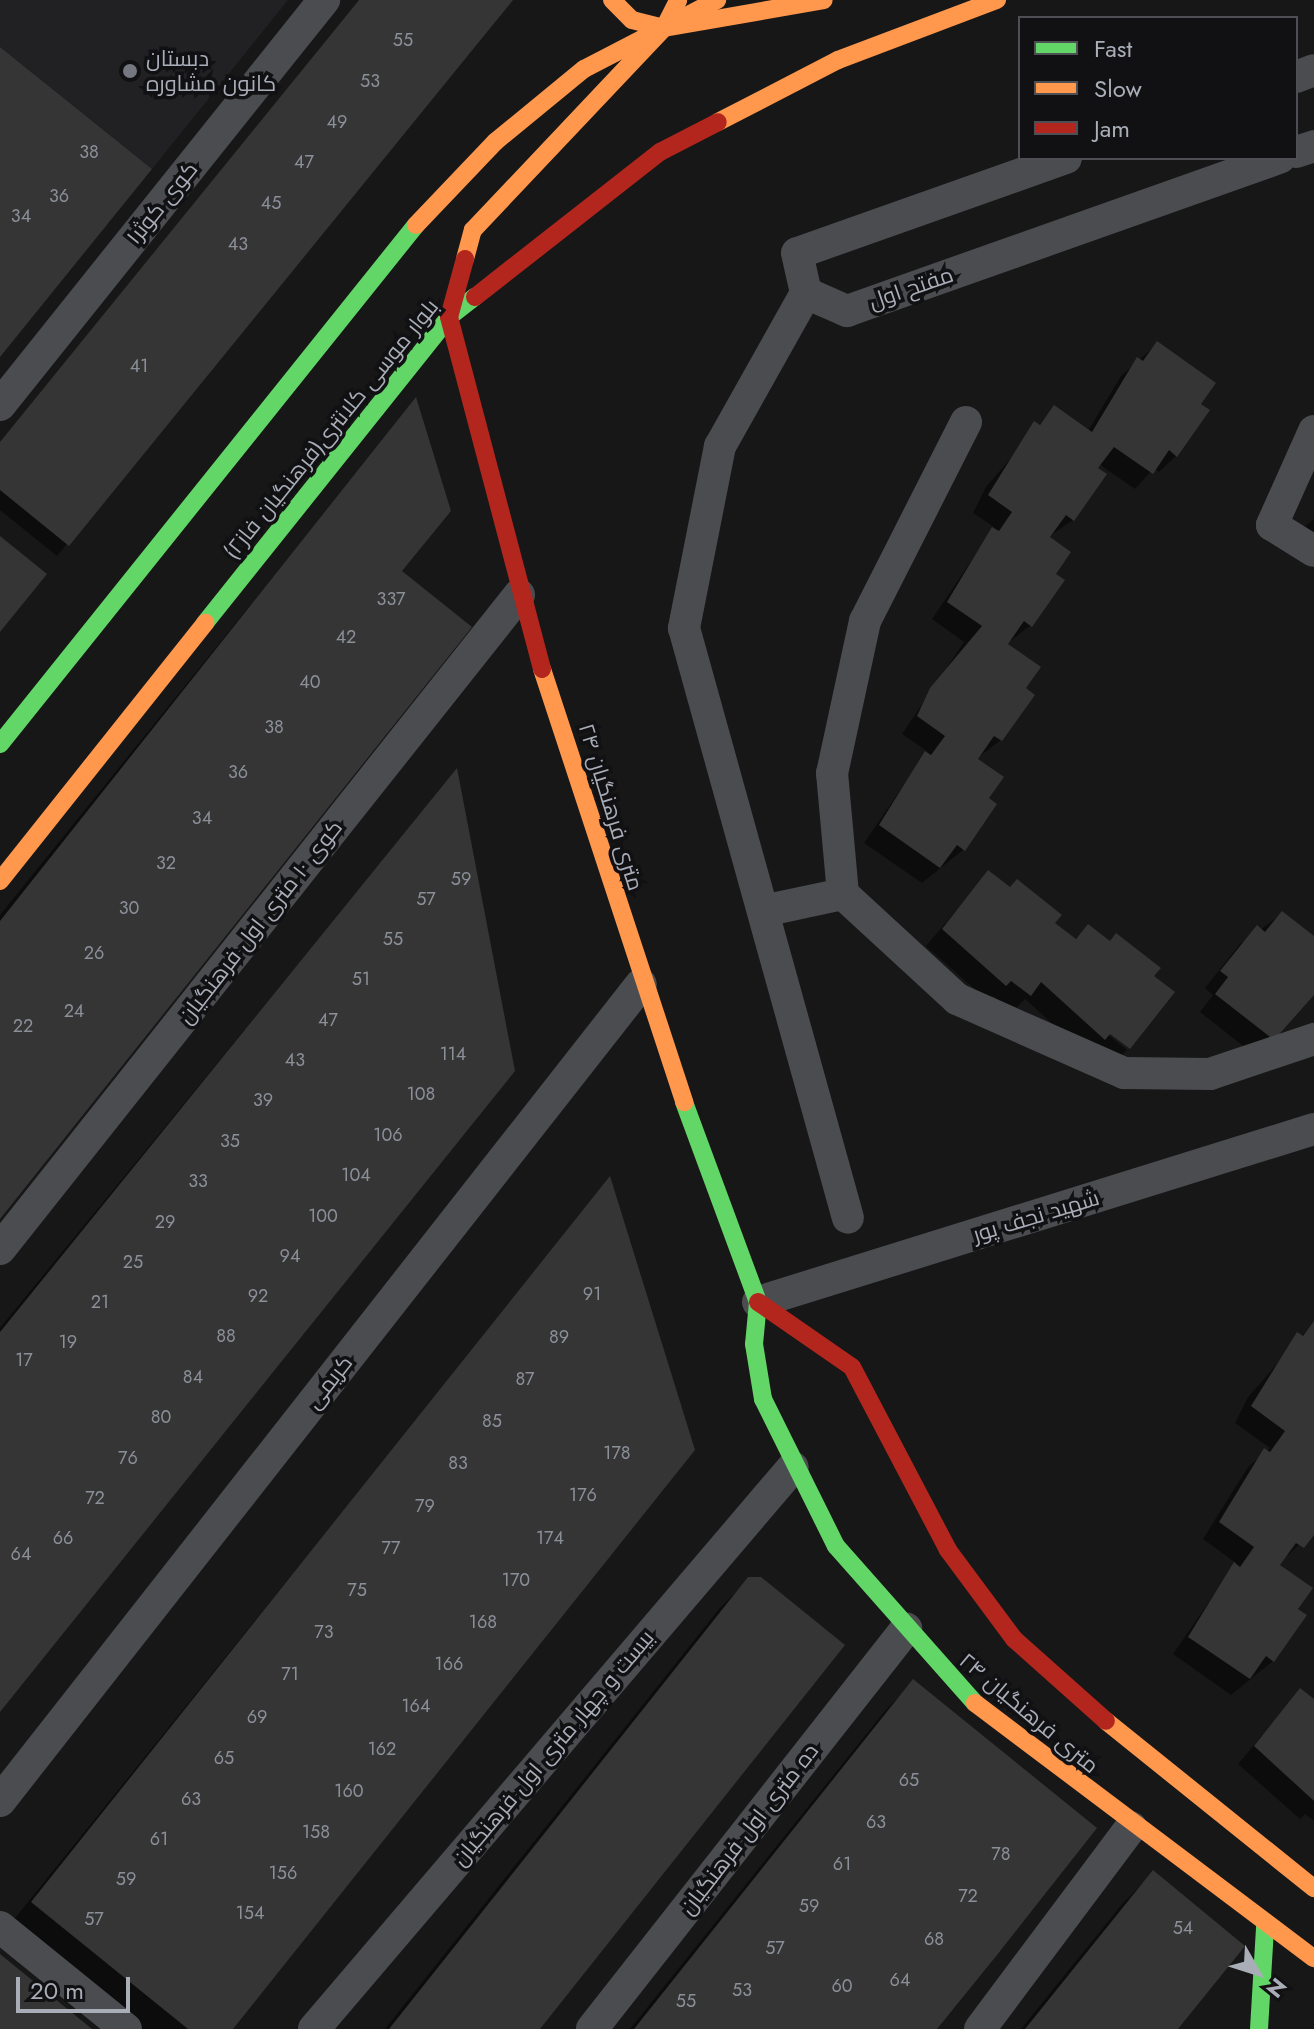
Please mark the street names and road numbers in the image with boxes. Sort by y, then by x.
street label: کوی کوثر۱ [121,156,203,250]
street label: مفتح اول [865,261,957,315]
street label: بلوار موسی کلانتری(فرهنگیان فاز۲) [218,294,444,564]
street label: ۲۴ متری فرهنگیان [573,720,649,894]
street label: کوی ۱۰ متری اول فرهنگیان [172,815,348,1029]
street label: شهید نجف پور [970,1184,1102,1248]
street label: کریمی [300,1350,358,1414]
street label: بیست و چهار متری اول فرهنگیان [447,1625,659,1871]
street label: ۲۴ متری فرهنگیان [954,1647,1104,1779]
street label: ده متری اول فرهنگیان [674,1738,824,1920]

